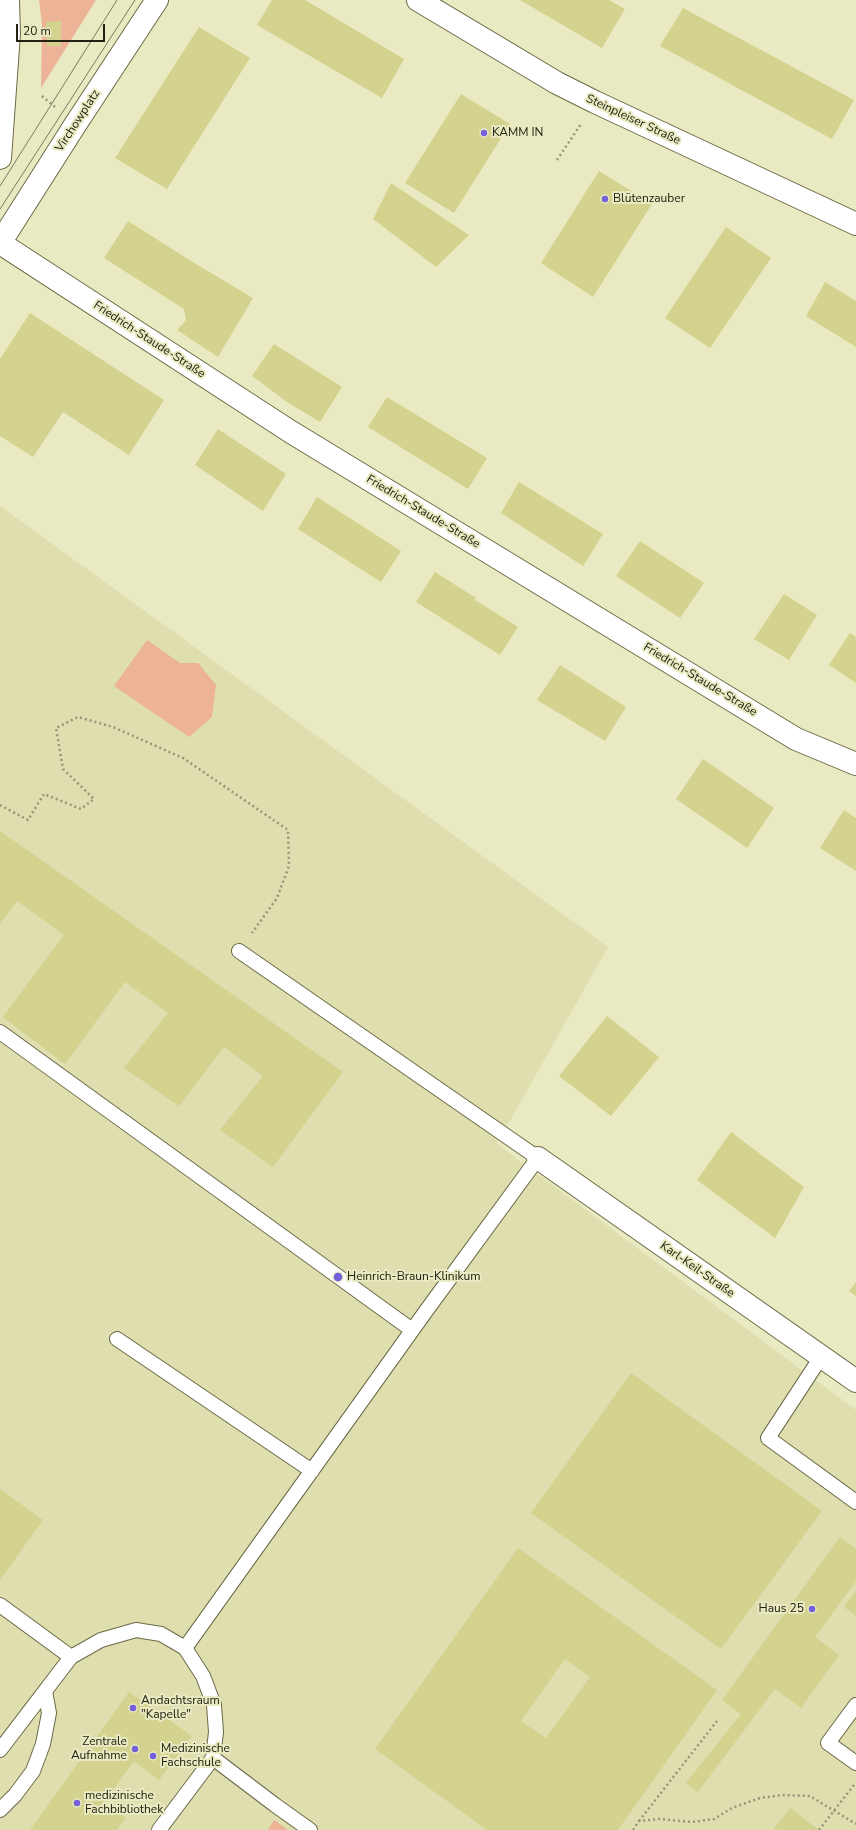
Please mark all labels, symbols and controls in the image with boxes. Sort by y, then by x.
scale bar [18,16,107,42]
text: 20 m [23,23,51,39]
street label: Virchowplatz [53,87,103,155]
street label: Steinpleiser Straße [583,92,683,148]
place label: KAMM IN [492,126,543,140]
marker: KAMM IN [479,128,489,138]
place label: Blütenzauber [613,192,685,206]
marker: Blütenzauber [600,194,610,204]
street label: Friedrich-Staude-Straße [91,299,207,381]
street label: Friedrich-Staude-Straße [364,472,482,552]
street label: Friedrich-Staude-Straße [641,640,759,720]
street label: Karl-Keil-Straße [657,1239,737,1301]
place label: Heinrich-Braun-Klinikum [347,1270,480,1284]
marker: Heinrich-Braun-Klinikum [332,1271,344,1283]
place label: Haus 25 [759,1602,804,1616]
marker: Haus 25 [807,1604,817,1614]
place label: Andachtsraum "Kapelle" [141,1694,220,1722]
marker: Andachtsraum "Kapelle" [128,1703,138,1713]
place label: Zentrale Aufnahme [71,1735,127,1763]
place label: Medizinische Fachschule [161,1742,230,1770]
marker: Zentrale Aufnahme [130,1744,140,1754]
marker: Medizinische Fachschule [148,1751,158,1761]
place label: medizinische Fachbibliothek [85,1789,163,1817]
marker: medizinische Fachbibliothek [72,1798,82,1808]

